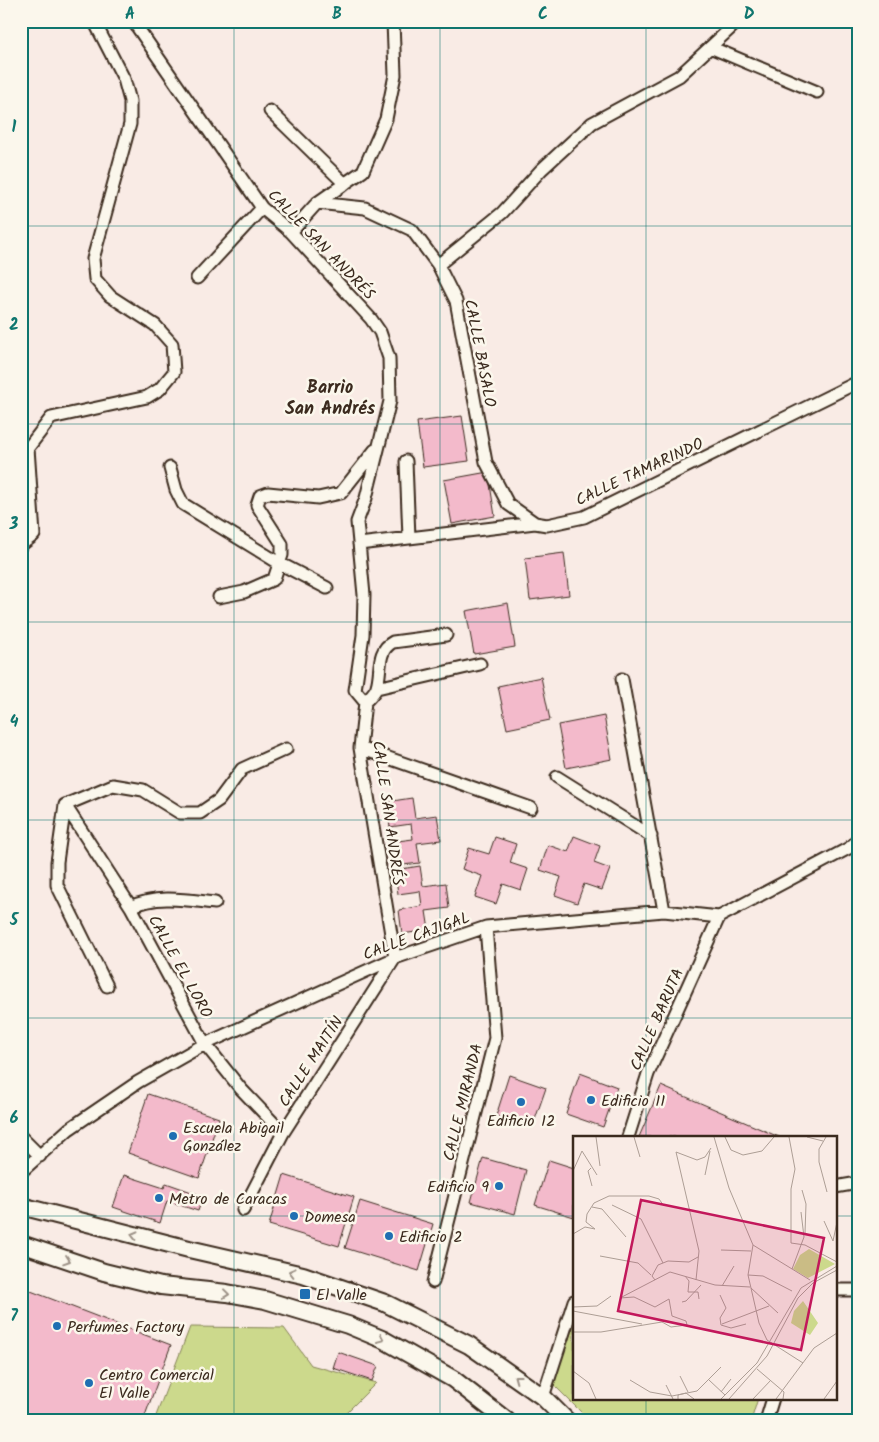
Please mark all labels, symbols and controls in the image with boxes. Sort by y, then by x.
text: A [125,2,135,27]
text: B [332,2,342,27]
text: C [538,2,548,27]
text: D [744,2,755,27]
text: 1 [12,115,17,140]
street label: CALLE SAN ANDRÉS [261,184,381,307]
street label: CALLE BASALO [457,297,502,409]
text: 2 [9,313,19,338]
district label: Barrio San Andrés [285,374,376,424]
street label: CALLE TAMARINDO [572,432,708,513]
text: 3 [9,512,19,537]
text: 4 [10,710,19,735]
street label: CALLE SAN ANDRÉS [365,739,410,888]
street label: CALLE CAJIGAL [359,905,474,967]
text: 5 [9,908,20,933]
street label: CALLE EL LORO [141,910,219,1023]
street label: CALLE BARUTA [624,964,691,1075]
street label: CALLE MAITÍN [272,1011,350,1112]
street label: CALLE MIRANDA [437,1041,490,1164]
place label: Edificio 11 [601,1089,665,1114]
marker: Edificio 11 [585,1094,597,1106]
marker: Edificio 12 [515,1096,527,1108]
text: 6 [10,1106,19,1131]
place label: Edificio 12 [487,1109,555,1134]
place label: Escuela Abigail González [183,1116,284,1159]
marker: Escuela Abigail González [167,1130,179,1142]
inset map [573,1136,836,1400]
place label: Edificio 9 [427,1175,489,1200]
marker: Edificio 9 [493,1180,505,1192]
place label: Metro de Caracas [169,1187,287,1212]
marker: Metro de Caracas [153,1192,165,1204]
place label: Domesa [304,1205,356,1230]
marker: Domesa [288,1210,300,1222]
place label: Edificio 2 [399,1225,463,1250]
one-way arrow [129,1230,138,1241]
marker: Edificio 2 [383,1230,395,1242]
one-way arrow [63,1254,71,1264]
one-way arrow [288,1267,297,1278]
place label: El Valle [316,1283,367,1308]
marker: El Valle [298,1287,312,1301]
one-way arrow [222,1288,230,1299]
text: 7 [10,1304,18,1329]
place label: Perfumes Factory [67,1315,185,1340]
marker: Perfumes Factory [51,1320,63,1332]
one-way arrow [376,1333,385,1344]
place label: Centro Comercial El Valle [99,1363,214,1406]
one-way arrow [513,1375,523,1384]
marker: Centro Comercial El Valle [83,1377,95,1389]

